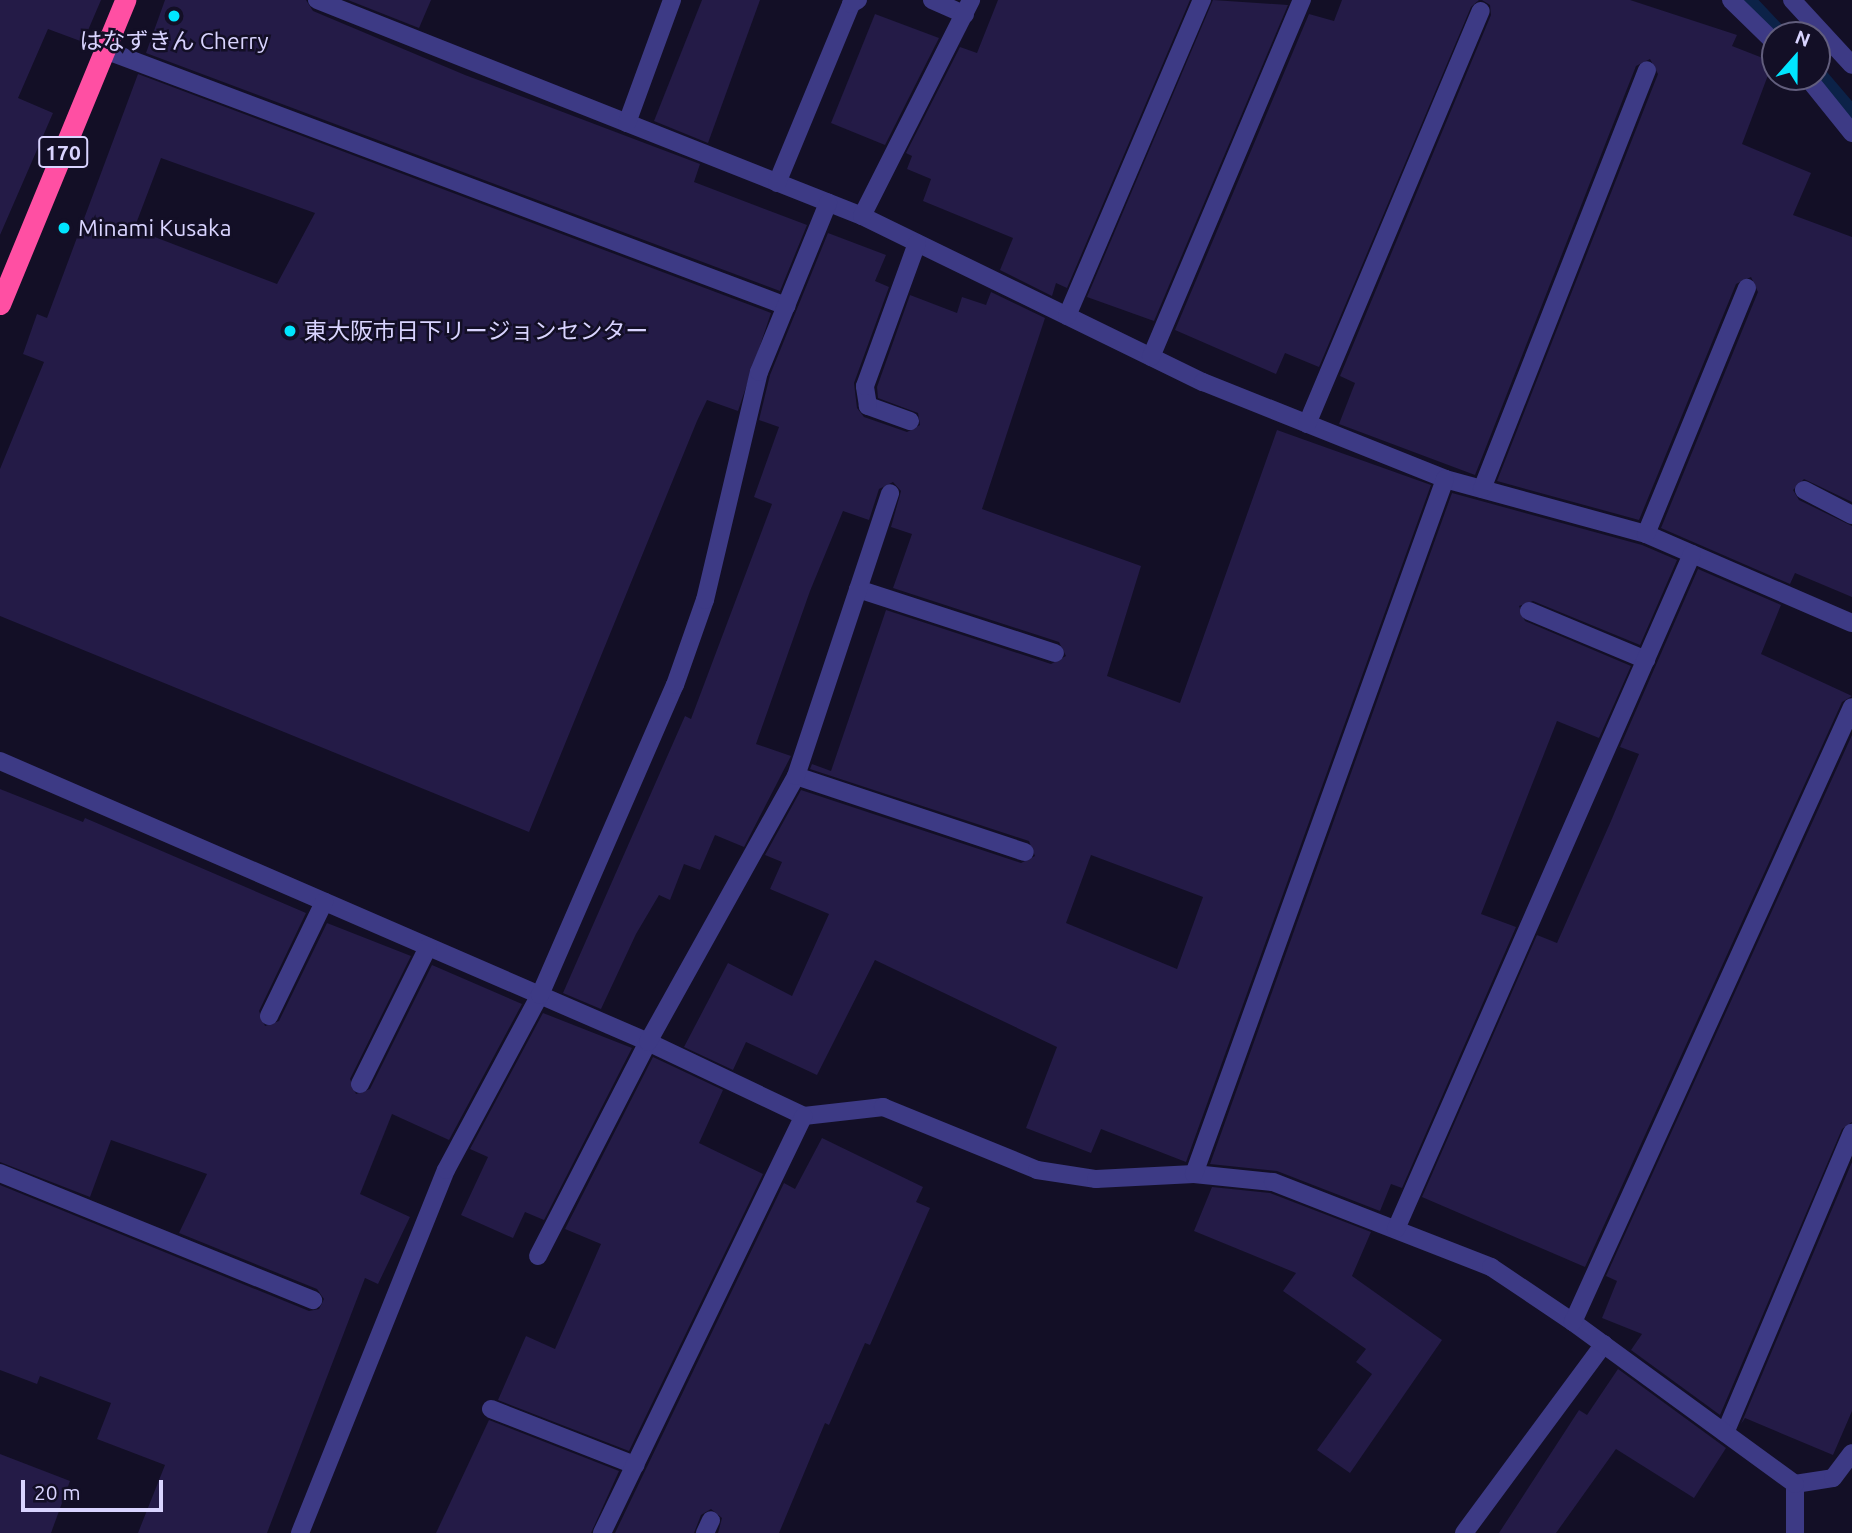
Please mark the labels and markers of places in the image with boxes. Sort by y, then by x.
marker: はなずきん Cherry [166,8,182,24]
place label: はなずきん Cherry [79,27,269,55]
place label: Minami Kusaka [78,214,232,242]
marker: Minami Kusaka [56,220,72,236]
place label: 東大阪市日下リージョンセンター [304,317,649,345]
marker: 東大阪市日下リージョンセンター [282,323,298,339]

